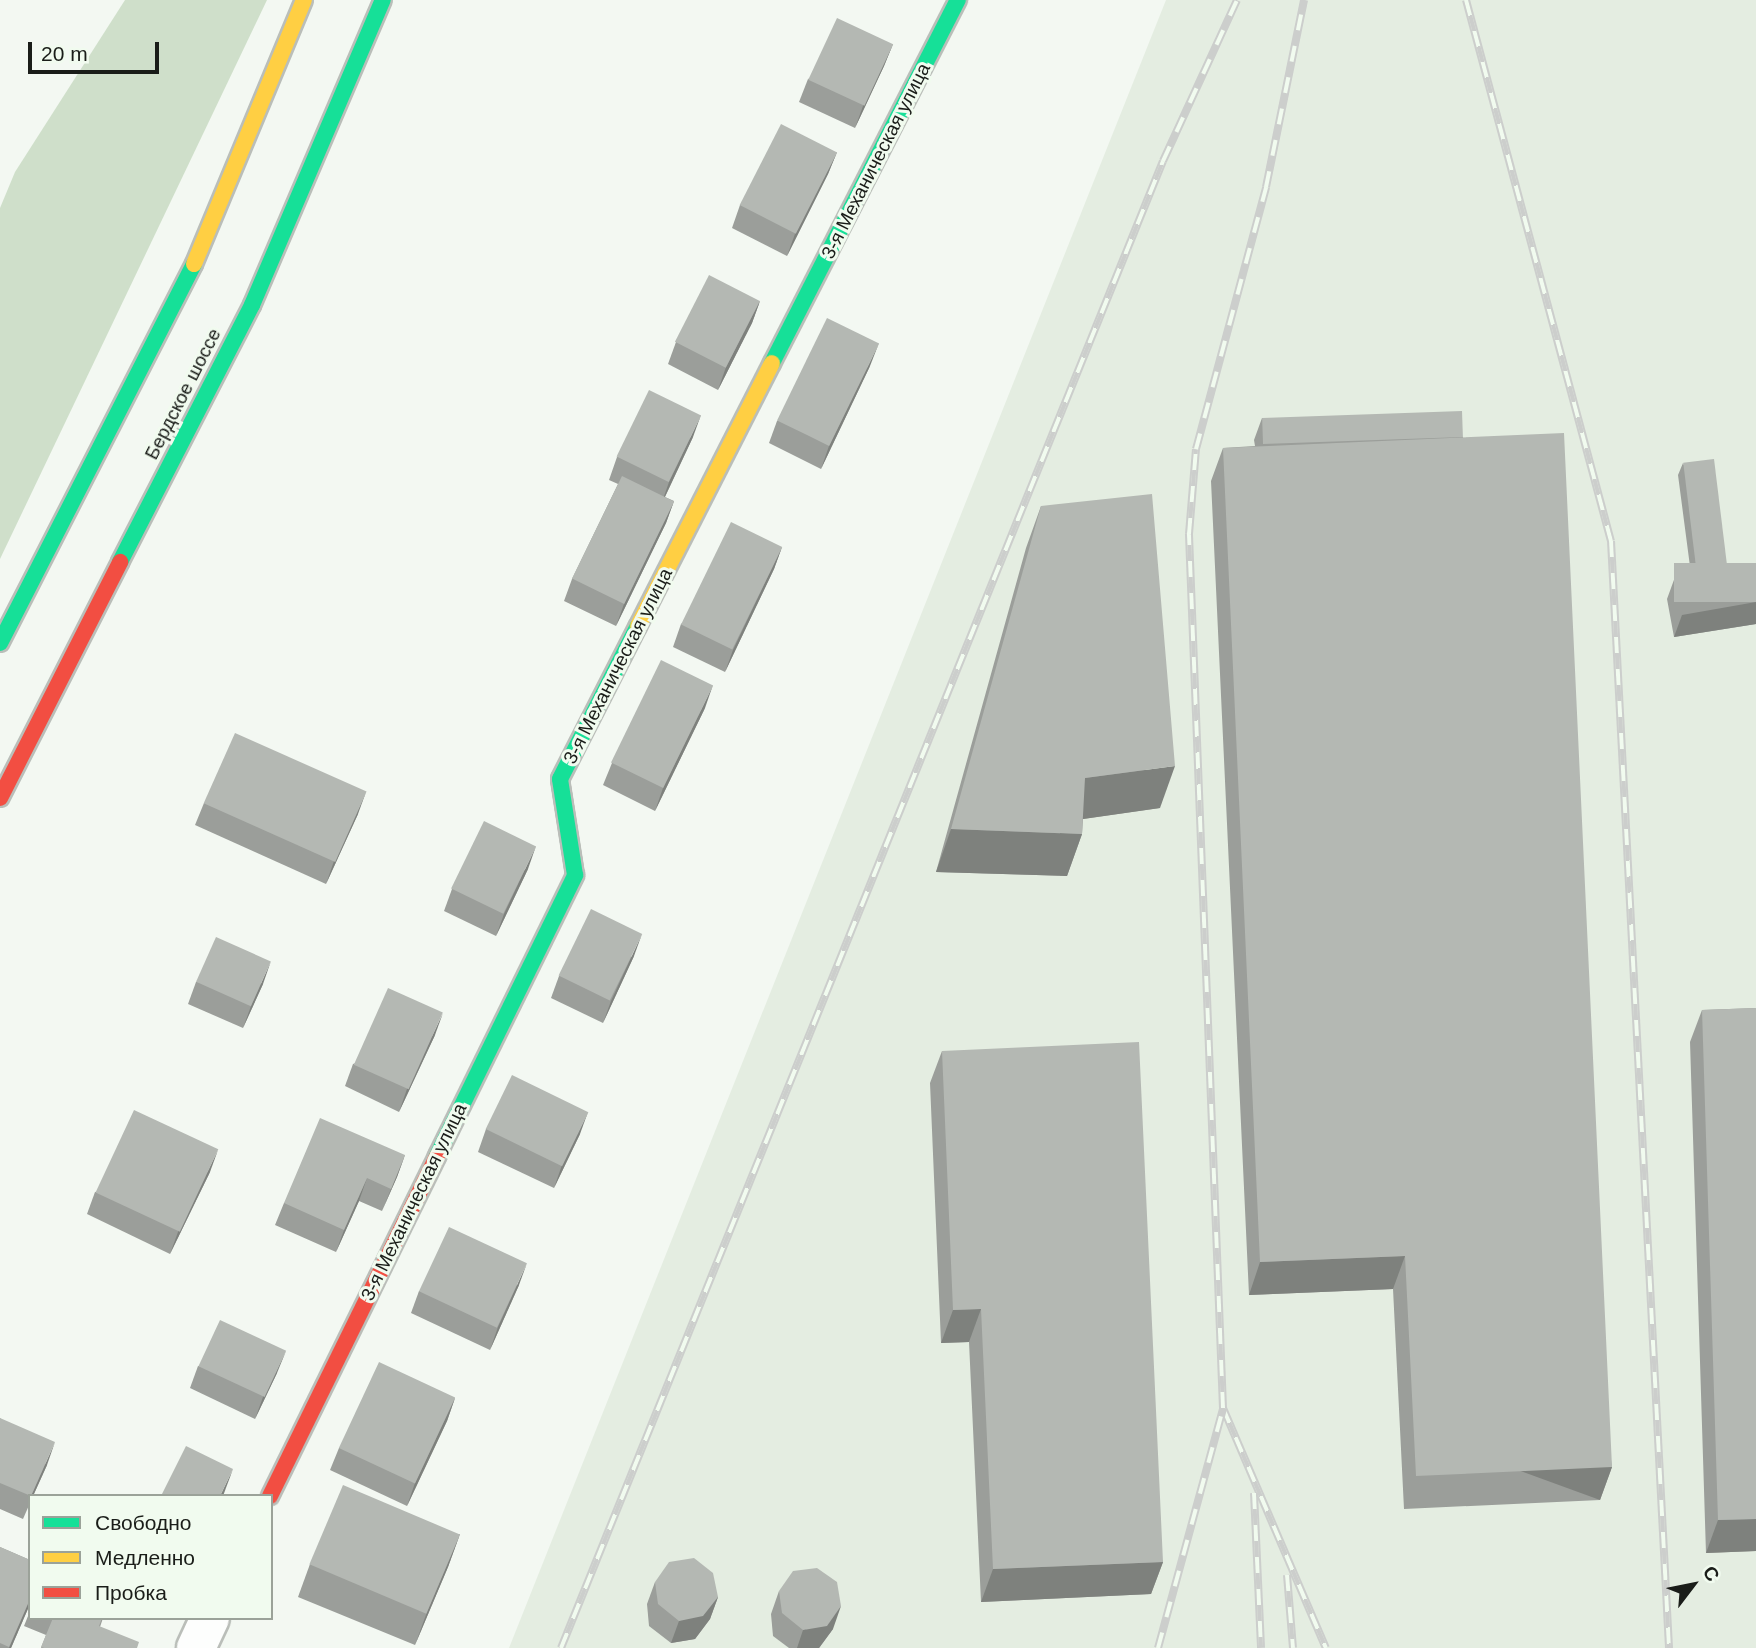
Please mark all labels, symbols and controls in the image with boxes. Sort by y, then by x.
scale bar [32,28,163,72]
text: 20 m [41,42,88,65]
street label: 3-я Механическая улица [817,59,935,263]
street label: Бердское шоссе [140,325,226,463]
street label: 3-я Механическая улица [559,564,677,768]
street label: 3-я Механическая улица [356,1100,472,1304]
legend [28,1494,273,1620]
text: Свободно [95,1511,192,1534]
text: Медленно [95,1546,195,1569]
north arrow [1658,1550,1728,1620]
text: С [1699,1562,1724,1585]
text: Пробка [95,1581,167,1604]

